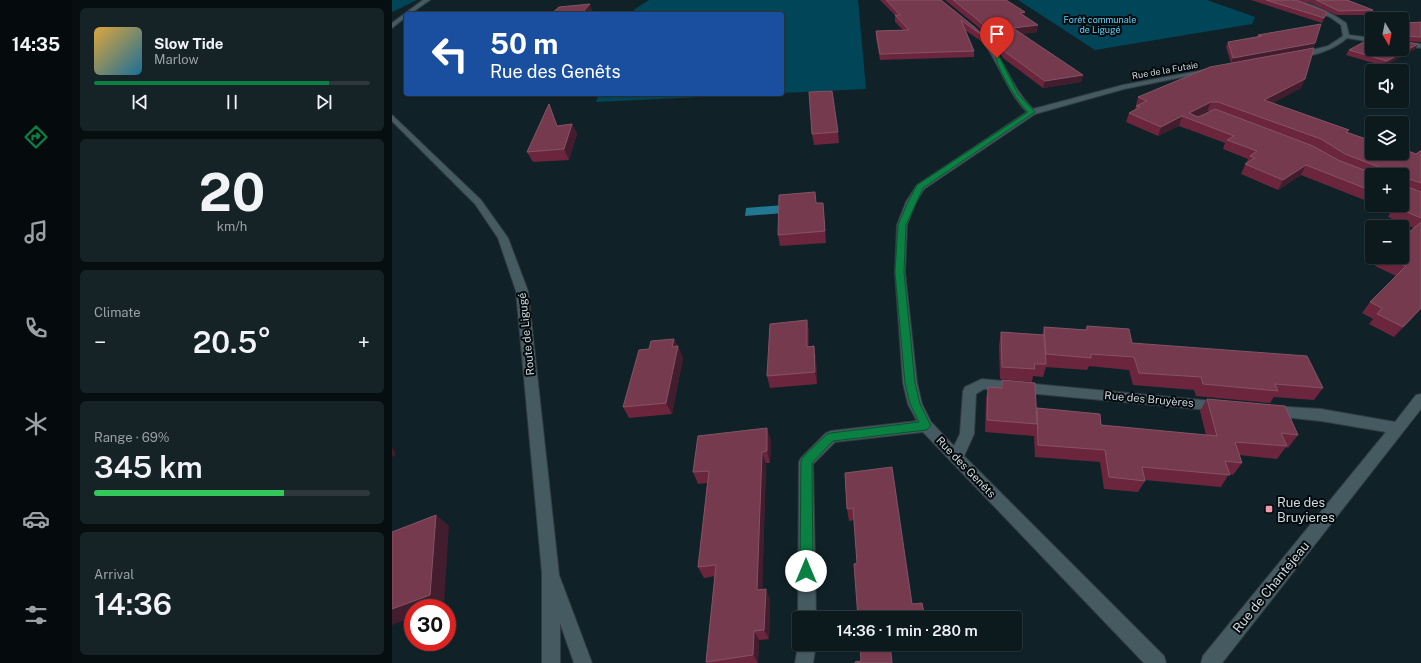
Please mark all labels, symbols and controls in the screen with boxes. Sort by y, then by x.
north arrow [1365,12,1409,56]
map controls [1365,12,1409,264]
park label: Forêt communale de Ligugé [1064,14,1136,35]
pin [980,17,1014,58]
icon: arrive [986,23,1008,45]
text: 50 m [490,27,558,60]
icon: left [424,28,476,80]
text: 14:35 [12,34,60,55]
text: Slow Tide [154,35,223,52]
text: Marlow [154,52,199,67]
street label: Rue de la Futaie [1131,59,1199,81]
text: Rue des Genêts [490,61,621,82]
button: sound [1365,64,1409,108]
icon: previous [129,91,151,113]
icon: pause [221,91,243,113]
icon: next [313,91,335,113]
button: layers [1365,116,1409,160]
icon: directions [22,123,50,151]
text: 20 [199,162,265,223]
button: + [1365,168,1409,212]
icon: music [22,218,50,246]
text: km/h [217,219,247,234]
button: − [1365,220,1409,264]
street label: Route de Ligugé [516,292,536,376]
text: Climate [94,305,141,320]
icon: phone [22,314,50,342]
text: 20.5° [193,324,271,360]
text: − [94,329,106,355]
text: + [358,329,370,355]
street label: Rue des Bruyères [1104,389,1194,409]
icon: climate [22,410,50,438]
text: Range · 69% [94,430,170,445]
street label: Rue des Genêts [934,434,998,500]
text: 345 km [94,449,203,485]
place label: Rue des Bruyieres [1277,495,1335,525]
marker: Rue des Bruyieres [1264,504,1274,514]
icon: car [22,505,50,533]
street label: Rue de Chantejeau [1230,538,1312,636]
position arrow [785,550,827,592]
text: Arrival [94,567,134,582]
text: 14:36 [94,586,172,622]
speed limit sign: 30 [404,599,456,651]
icon: filters [22,601,50,629]
text: 14:36 · 1 min · 280 m [836,622,978,639]

